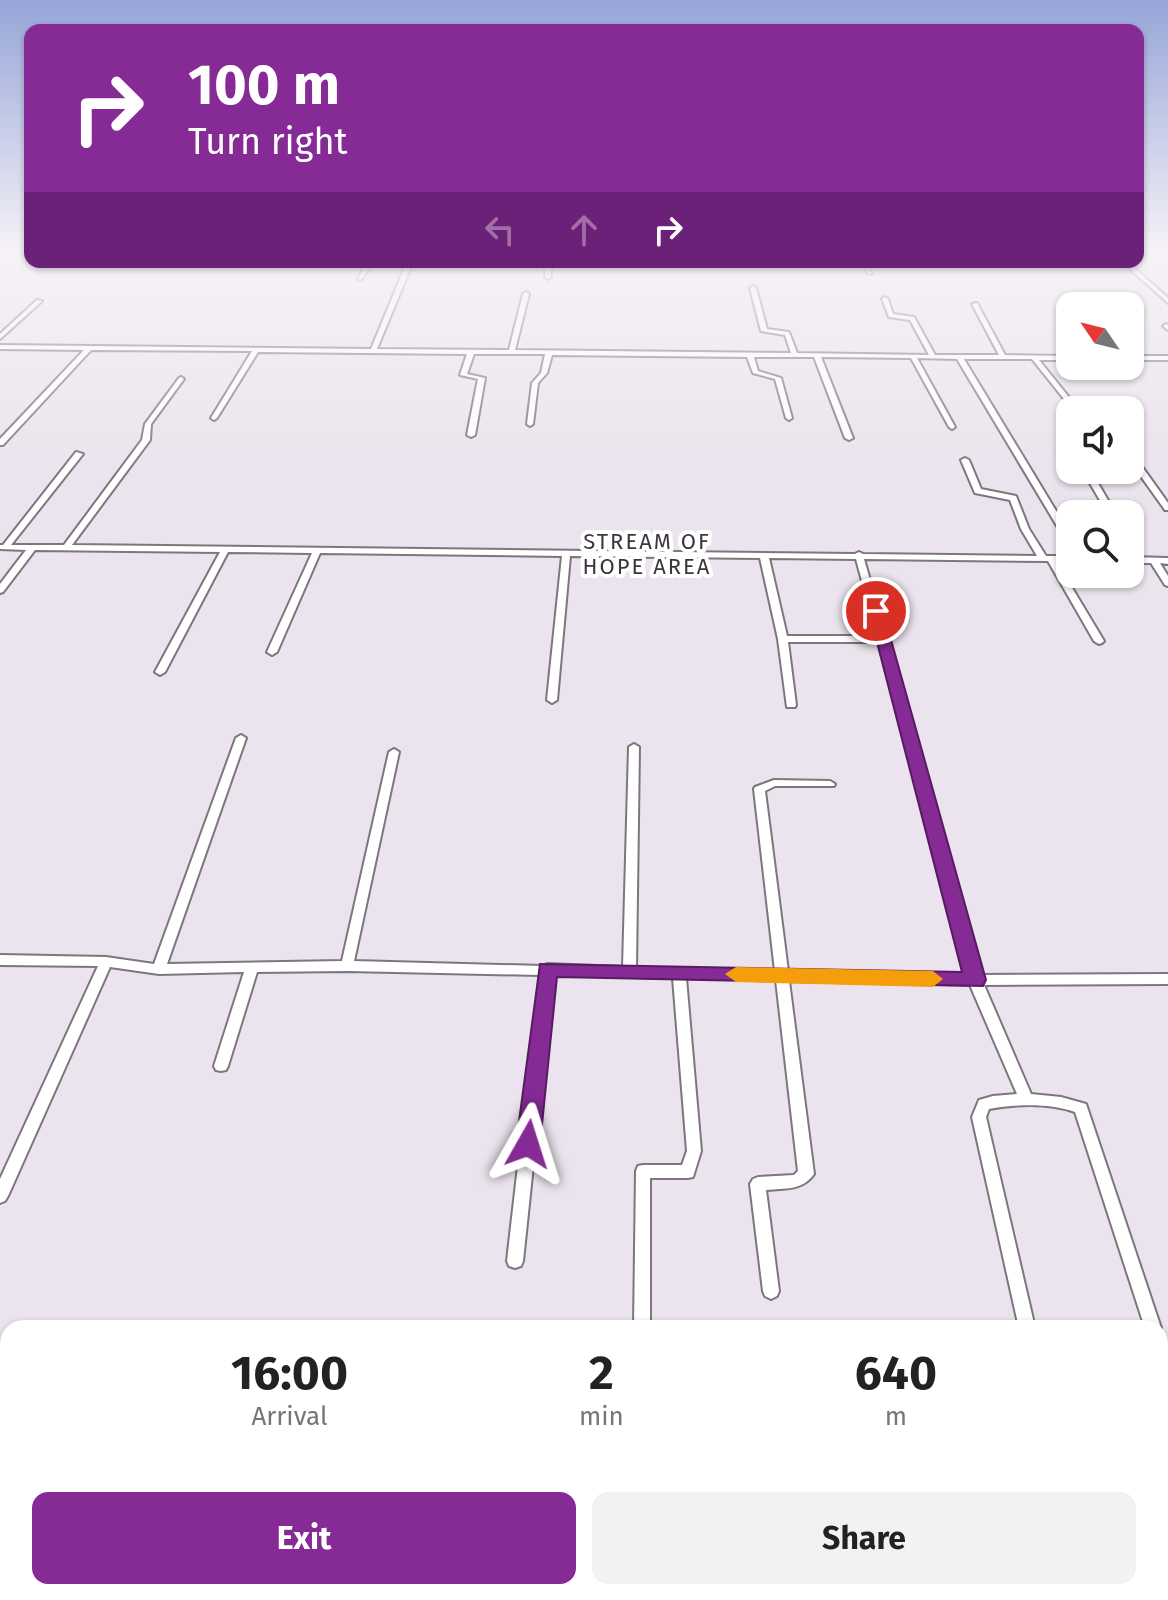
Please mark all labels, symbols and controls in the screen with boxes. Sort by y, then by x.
text: 100 m [188,52,340,119]
icon: right [56,56,160,160]
text: Turn right [188,120,348,164]
icon: left [478,208,522,252]
icon: ahead [562,208,606,252]
icon: right [646,208,690,252]
north arrow [1056,292,1144,380]
map controls [1056,292,1144,588]
button: sound [1056,396,1144,484]
button: search [1056,500,1144,588]
district label: STREAM OF HOPE AREA [583,528,711,580]
pin [842,577,910,645]
icon: arrive [854,589,898,633]
position arrow [486,1102,570,1186]
text: 16:00 [231,1344,348,1402]
text: 2 [589,1344,614,1402]
text: 640 [855,1344,937,1402]
text: Arrival [251,1401,328,1432]
text: min [579,1401,624,1432]
text: m [885,1401,907,1432]
button: Exit [32,1492,576,1584]
button: Share [592,1492,1136,1584]

